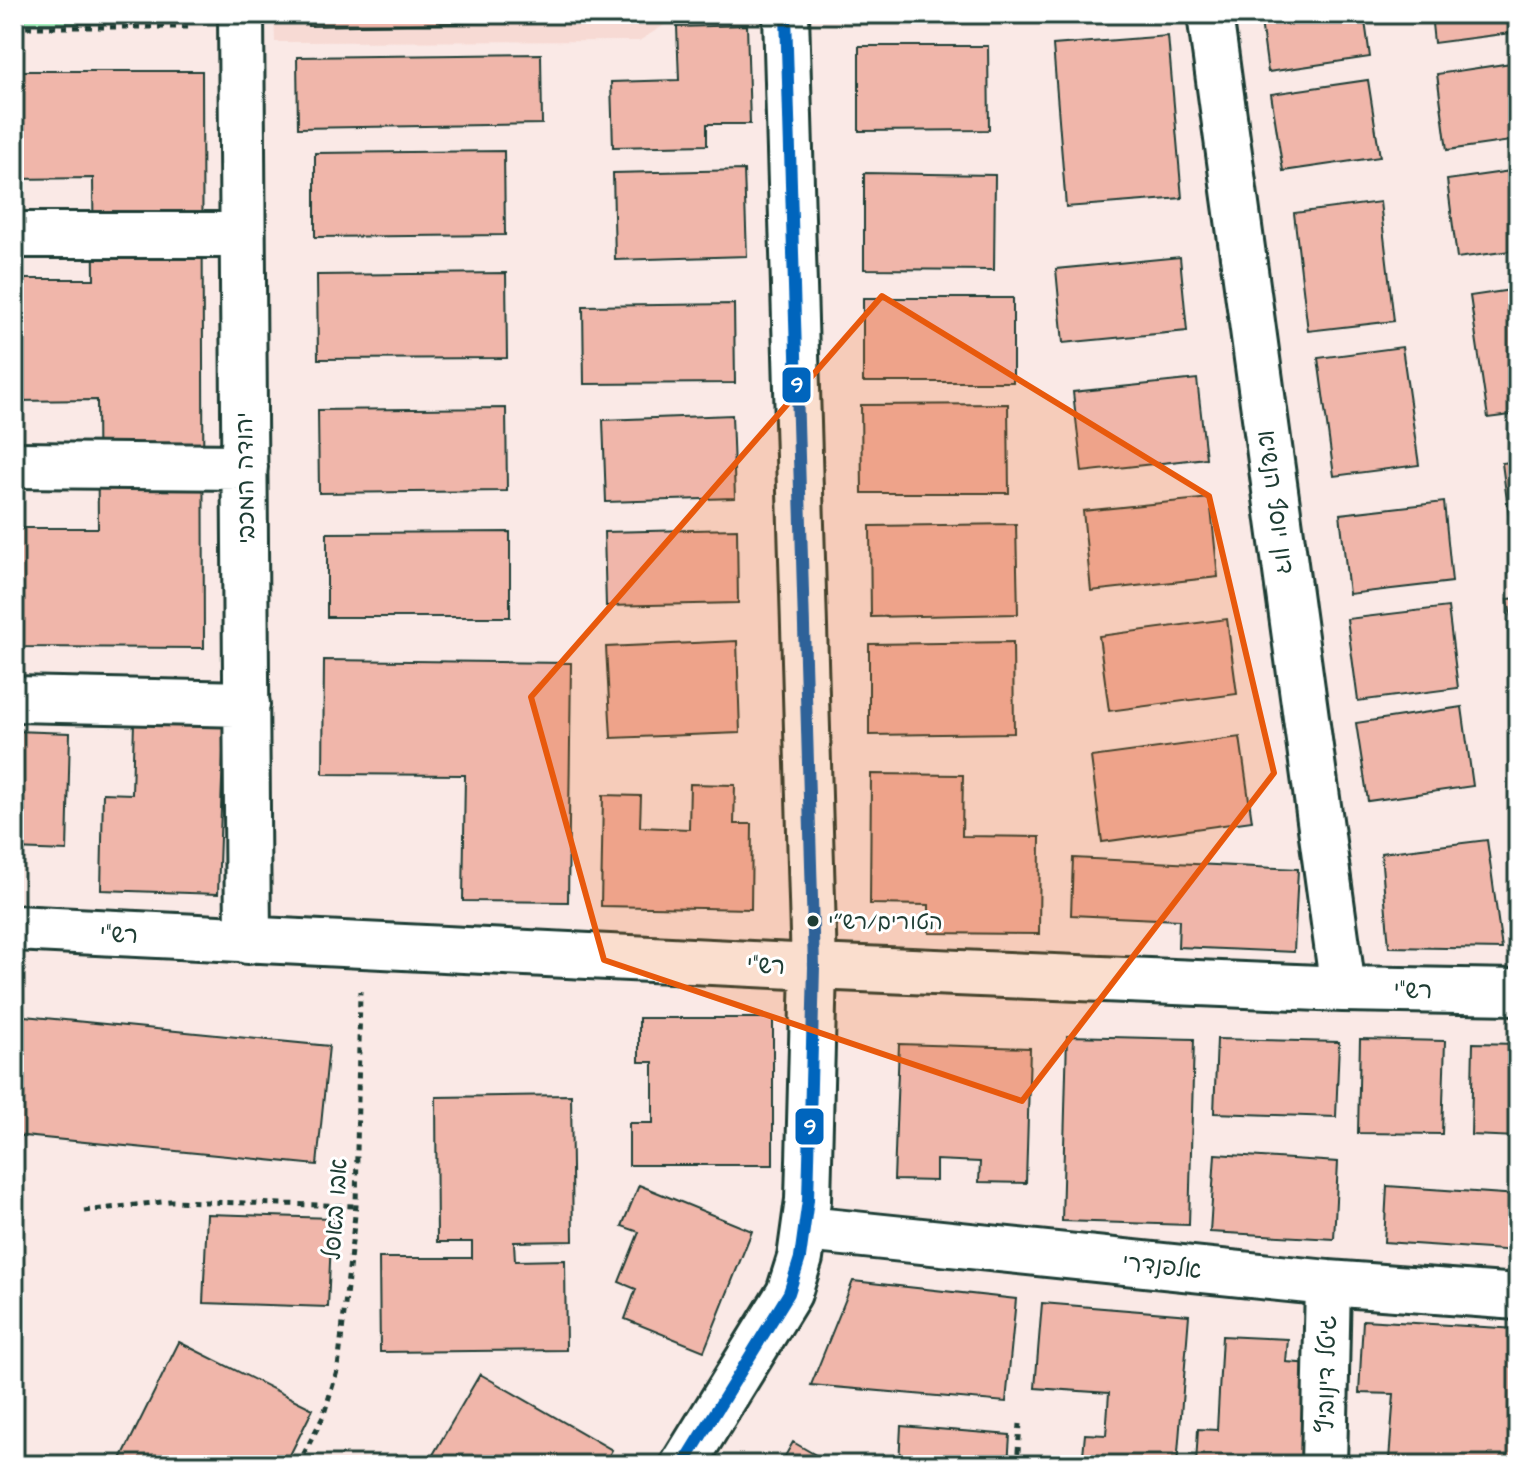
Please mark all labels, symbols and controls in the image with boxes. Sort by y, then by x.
line badge: 9 [781,366,812,404]
text: 9 [791,370,803,401]
street label: יהודה המכבי [228,412,264,544]
street label: דון יוסף הנשיא [1248,428,1302,576]
place label: הטורים/רש״י [828,907,943,938]
marker: הטורים/רש״י [805,913,821,929]
street label: רש"י [99,917,139,953]
street label: רש"י [746,948,786,984]
street label: רש"י [1393,974,1433,1008]
line badge: 9 [794,1107,825,1146]
text: 9 [804,1112,816,1143]
street label: אבו באסל [315,1157,357,1261]
street label: אלפנדרי [1120,1246,1203,1288]
street label: גיטל דינוביץ [1309,1315,1345,1433]

